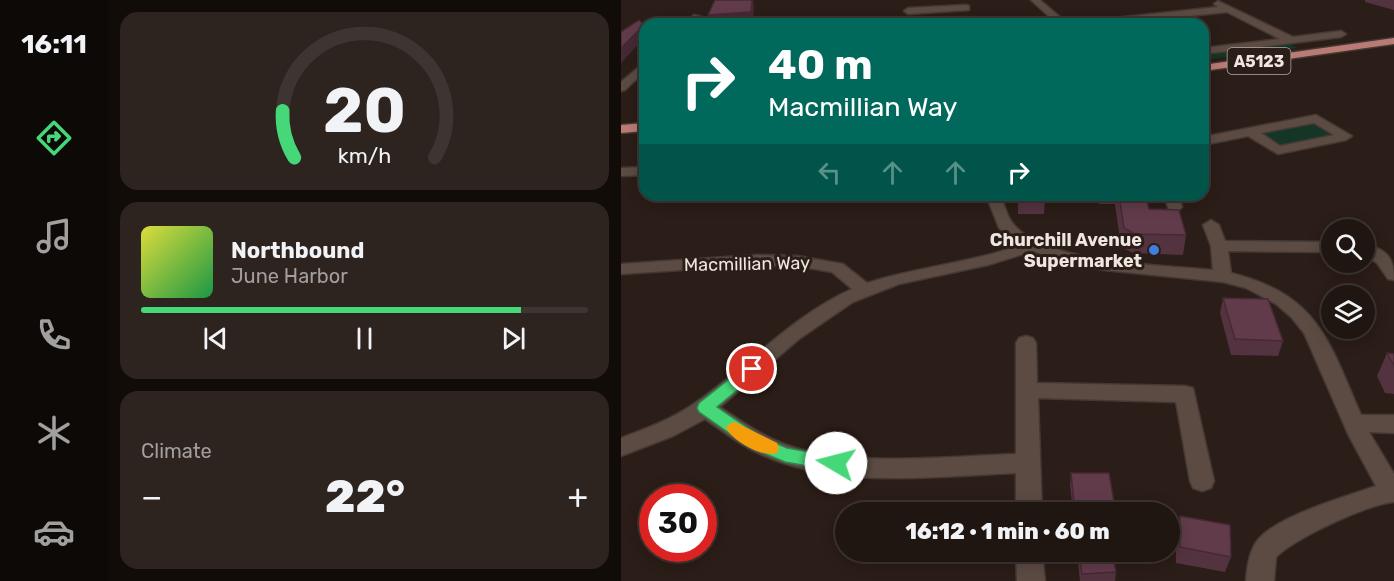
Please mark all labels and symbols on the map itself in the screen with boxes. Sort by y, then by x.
road number: A5123 [1227,48,1291,74]
place label: Churchill Avenue Supermarket [990,229,1142,272]
marker: Churchill Avenue Supermarket [1147,243,1161,257]
street label: Macmillian Way [684,252,810,276]
pin [726,343,777,394]
position arrow [804,431,868,495]
speed limit sign: 30 [639,484,717,562]

